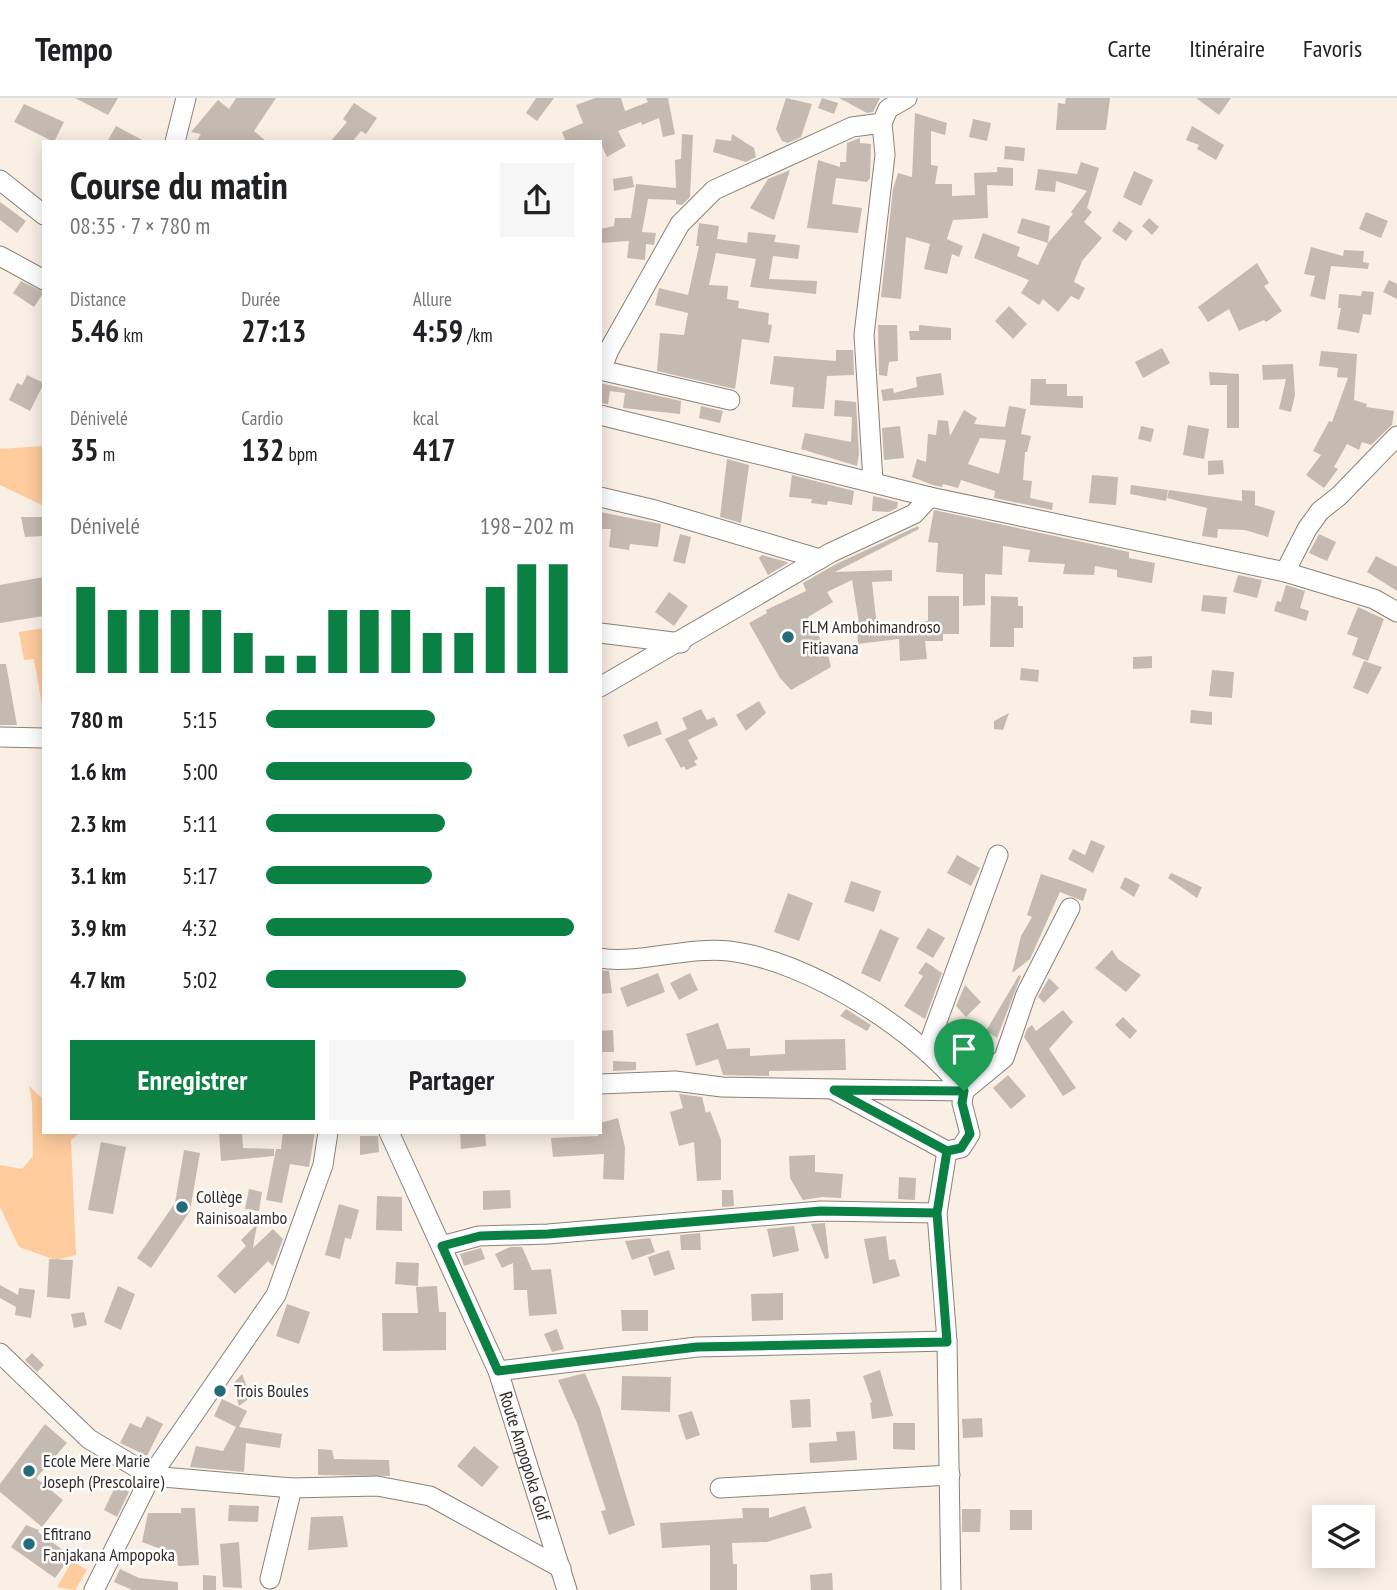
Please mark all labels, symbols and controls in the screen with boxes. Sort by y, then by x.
text: Tempo [35,27,113,70]
text: Carte [1107,33,1151,64]
text: Itinéraire [1189,33,1265,64]
text: Favoris [1303,33,1362,64]
text: Course du matin [70,160,288,209]
button: share [500,163,574,237]
text: 08:35 · 7 × 780 m [70,211,210,240]
text: Distance [70,287,126,311]
text: Durée [241,287,280,311]
text: Allure [413,287,452,311]
text: 5.46 [70,311,119,350]
text: 27:13 [241,311,306,350]
text: 4:59 [413,311,463,350]
text: km [119,323,143,347]
text: /km [463,323,493,347]
text: Dénivelé [70,406,128,430]
text: Cardio [241,406,283,430]
text: kcal [413,406,439,430]
text: 35 [70,430,99,469]
text: 132 [241,430,284,469]
text: 417 [413,430,456,469]
text: m [99,442,115,466]
text: bpm [284,442,317,466]
text: Dénivelé [70,511,140,540]
text: 198–202 m [480,511,574,540]
place label: FLM Ambohimandroso Fitiavana [802,615,941,659]
marker: FLM Ambohimandroso Fitiavana [780,629,796,645]
text: 780 m [70,705,123,734]
text: 5:15 [182,705,218,734]
text: 1.6 km [70,757,126,786]
text: 5:00 [182,757,218,786]
text: 2.3 km [70,809,126,838]
text: 5:11 [182,809,218,838]
text: 3.1 km [70,861,126,890]
text: 5:17 [182,861,218,890]
text: 3.9 km [70,913,126,942]
text: 4:32 [182,913,218,942]
text: 4.7 km [70,965,125,994]
text: 5:02 [182,965,218,994]
pin [934,1019,994,1091]
icon: arrive [945,1030,983,1068]
button: Enregistrer [70,1040,315,1120]
button: Partager [329,1040,574,1120]
place label: Collège Rainisoalambo [196,1185,288,1229]
marker: Collège Rainisoalambo [174,1199,190,1215]
place label: Trois Boules [234,1379,309,1402]
marker: Trois Boules [212,1383,228,1399]
street label: Route Ampopoka Golf [494,1389,557,1525]
place label: Ecole Mere Marie Joseph (Prescolaire) [42,1449,165,1493]
marker: Ecole Mere Marie Joseph (Prescolaire) [21,1463,37,1479]
map controls [1312,1505,1375,1568]
button: layers [1312,1505,1375,1568]
place label: Efitrano Fanjakana Ampopoka [43,1522,175,1566]
marker: Efitrano Fanjakana Ampopoka [21,1536,37,1552]

